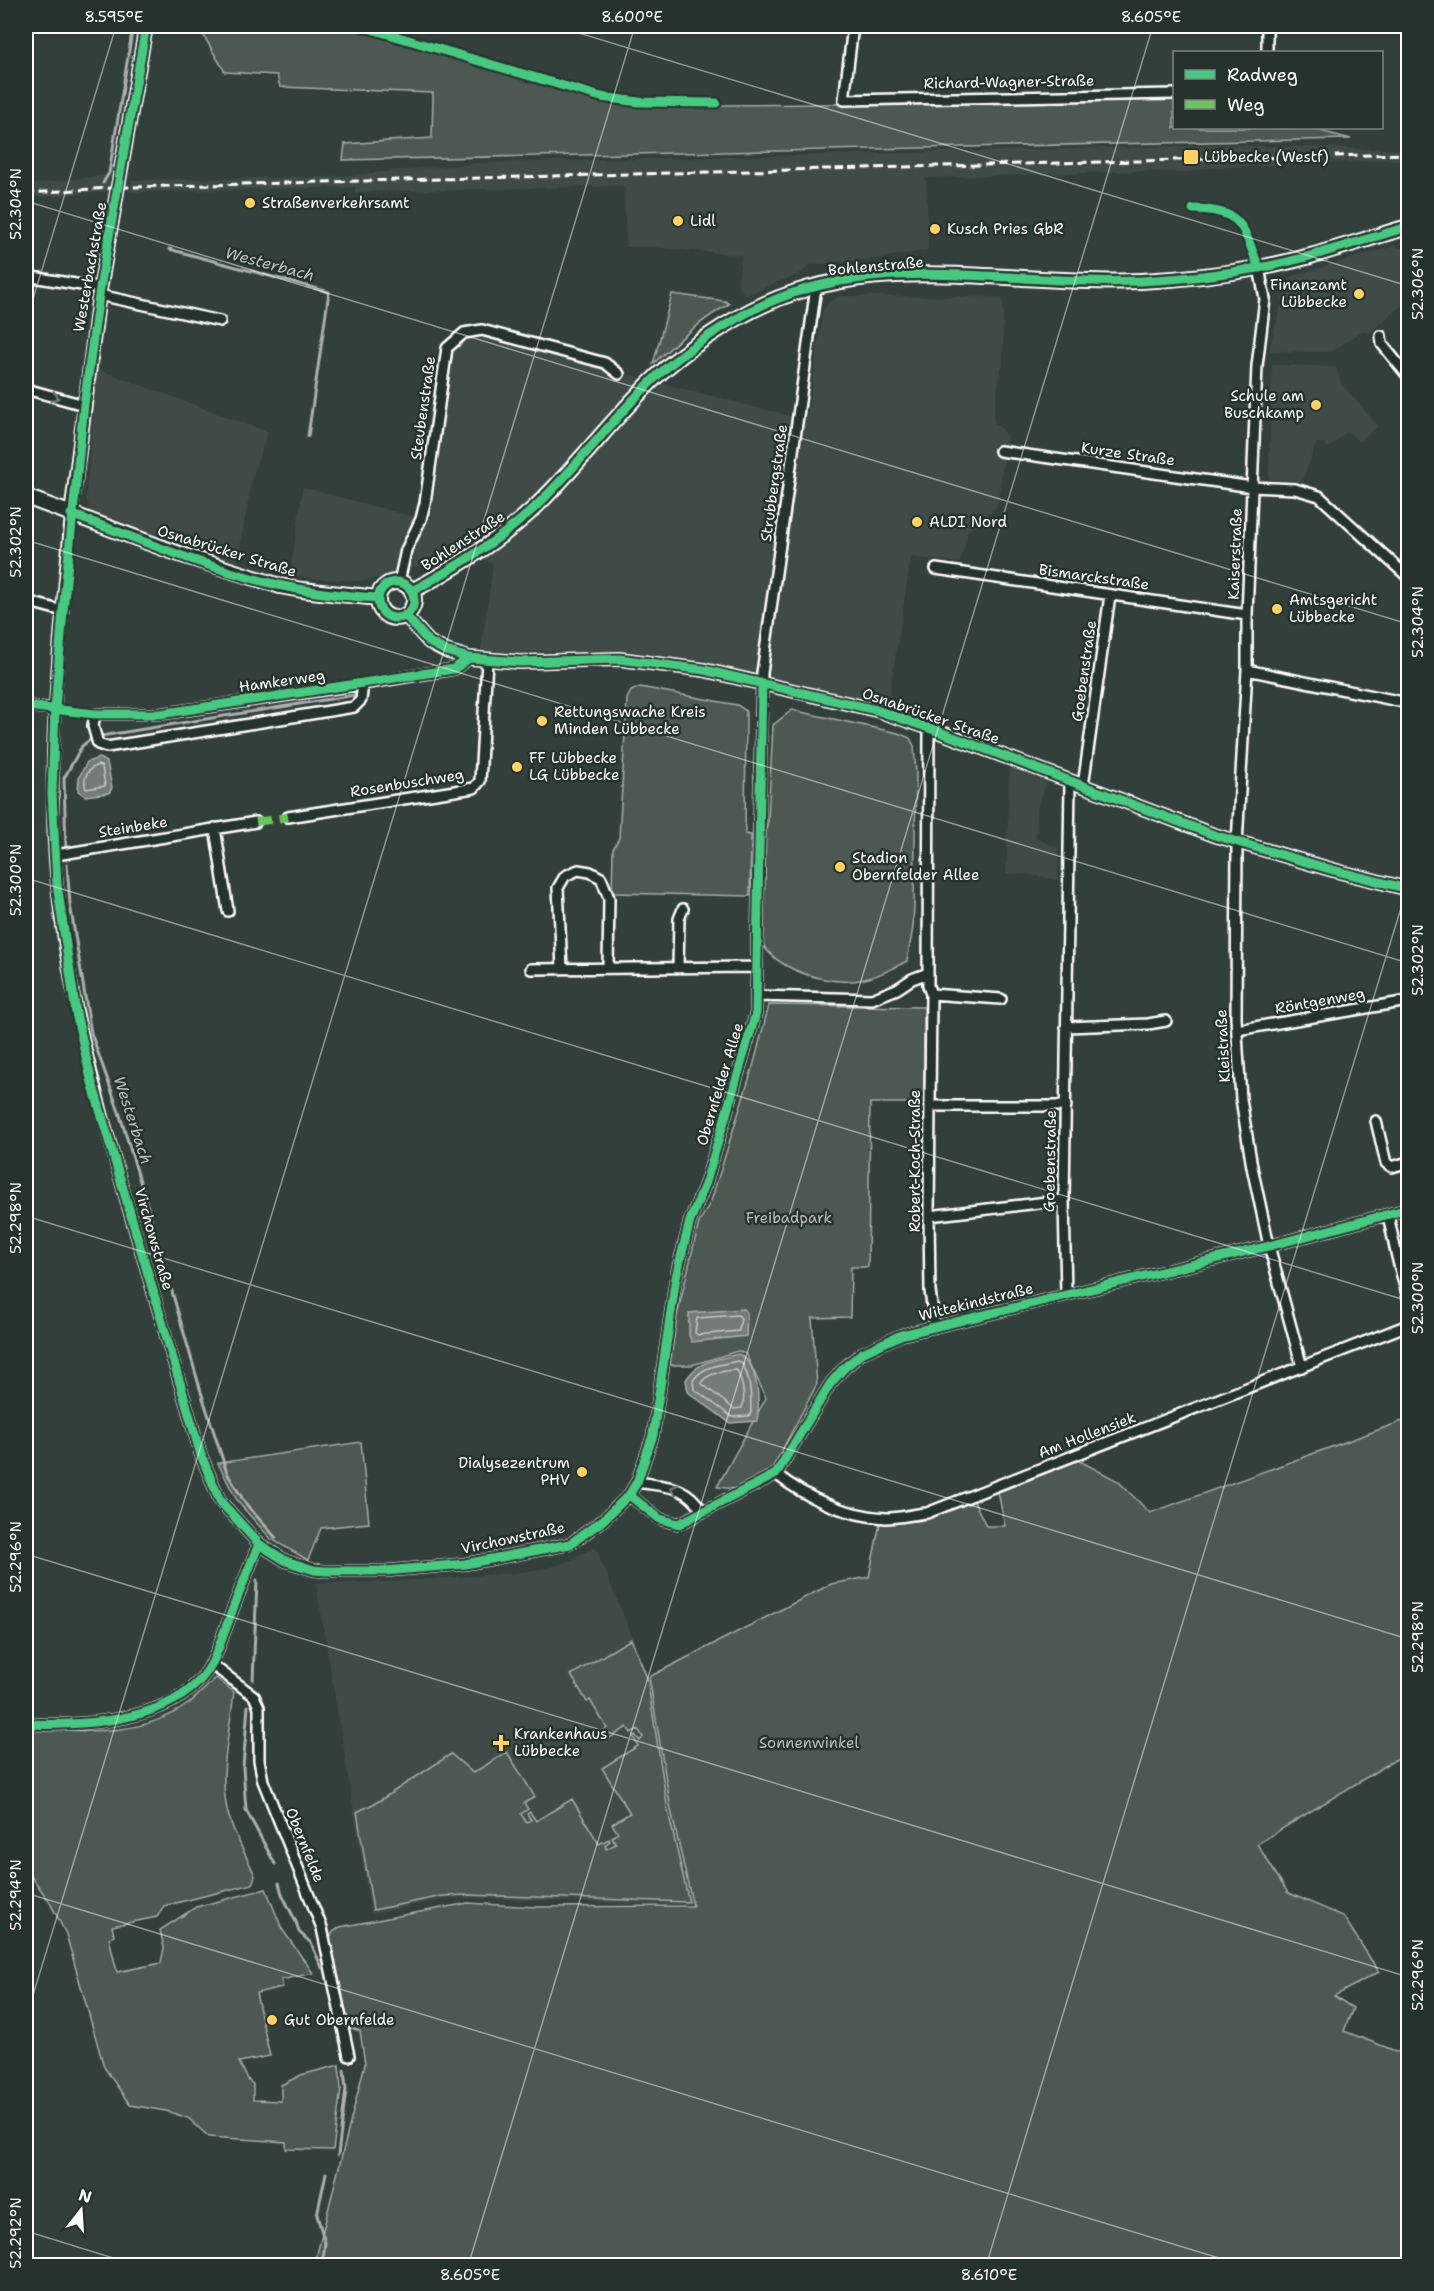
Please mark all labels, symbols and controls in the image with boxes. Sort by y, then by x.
text: 8.595°E [85,7,143,27]
text: 8.600°E [601,7,663,27]
text: 8.605°E [1121,7,1181,27]
legend [1173,51,1383,129]
text: Radweg [1227,63,1298,87]
street label: Richard-Wagner-Straße [923,71,1095,93]
text: Weg [1227,93,1265,117]
place label: Lübbecke (Westf) [1204,147,1329,167]
marker: Lübbecke (Westf) [1182,148,1200,166]
text: 52.304°N [6,168,26,240]
place label: Straßenverkehrsamt [262,193,410,213]
marker: Straßenverkehrsamt [243,196,257,210]
street label: Westerbachstraße [69,200,111,334]
place label: Lidl [690,211,716,231]
marker: Lidl [671,214,685,228]
place label: Kusch Pries GbR [947,219,1064,239]
marker: Kusch Pries GbR [928,222,942,236]
water label: Westerbach [223,242,317,286]
text: 52.306°N [1408,248,1428,320]
street label: Bohlenstraße [827,252,925,280]
place label: Finanzamt Lübbecke [1270,275,1347,312]
marker: Finanzamt Lübbecke [1352,287,1366,301]
street label: Steubenstraße [406,355,440,461]
place label: Schule am Buschkamp [1224,386,1304,423]
one-way arrow [49,390,60,402]
marker: Schule am Buschkamp [1309,398,1323,412]
street label: Strubbergstraße [756,423,792,543]
street label: Kurze Straße [1080,438,1176,470]
text: 52.302°N [6,506,26,578]
street label: Bohlenstraße [417,506,509,576]
street label: Kaiserstraße [1223,508,1247,600]
place label: ALDI Nord [929,512,1007,532]
marker: ALDI Nord [910,515,924,529]
street label: Osnabrücker Straße [155,520,299,582]
street label: Bismarckstraße [1038,559,1150,595]
text: 52.304°N [1408,586,1428,658]
place label: Amtsgericht Lübbecke [1289,590,1377,627]
marker: Amtsgericht Lübbecke [1270,602,1284,616]
street label: Goebenstraße [1067,619,1101,723]
street label: Hamkerweg [238,665,326,697]
street label: Osnabrücker Straße [860,683,1002,749]
place label: Rettungswache Kreis Minden Lübbecke [554,702,706,739]
marker: Rettungswache Kreis Minden Lübbecke [535,714,549,728]
place label: FF Lübbecke LG Lübbecke [529,748,619,785]
marker: FF Lübbecke LG Lübbecke [510,760,524,774]
street label: Rosenbuschweg [349,764,465,802]
street label: Steinbeke [97,812,169,842]
text: 52.300°N [6,844,26,916]
place label: Stadion Obernfelder Allee [852,848,979,885]
marker: Stadion Obernfelder Allee [833,860,847,874]
text: 52.302°N [1408,924,1428,996]
street label: Röntgenweg [1273,983,1367,1019]
street label: Kleistraße [1211,1009,1235,1083]
street label: Obernfelder Allee [692,1020,748,1148]
water label: Westerbach [109,1073,157,1167]
street label: Robert-Koch-Straße [905,1090,925,1232]
street label: Goebenstraße [1039,1110,1061,1212]
text: 52.298°N [6,1182,26,1254]
street label: Virchowstraße [130,1185,178,1293]
park label: Freibadpark [746,1208,832,1228]
text: 52.300°N [1408,1262,1428,1334]
street label: Wittekindstraße [917,1278,1035,1326]
street label: Am Hollensiek [1035,1407,1139,1463]
place label: Dialysezentrum PHV [458,1453,570,1490]
marker: Dialysezentrum PHV [575,1465,589,1479]
one-way arrow [669,1483,679,1496]
street label: Virchowstraße [459,1517,567,1559]
text: 52.296°N [6,1521,26,1593]
text: 52.298°N [1408,1601,1428,1673]
place label: Krankenhaus Lübbecke [514,1724,608,1761]
park label: Sonnenwinkel [759,1733,859,1753]
marker: Krankenhaus Lübbecke [492,1734,510,1752]
street label: Obernfelde [281,1805,329,1885]
text: 52.294°N [6,1859,26,1931]
text: 52.296°N [1408,1939,1428,2011]
place label: Gut Obernfelde [284,2010,395,2030]
marker: Gut Obernfelde [265,2013,279,2027]
north arrow [51,2180,111,2240]
text: N [76,2184,94,2208]
text: 52.292°N [6,2197,26,2269]
text: 8.605°E [440,2265,500,2285]
text: 8.610°E [961,2265,1017,2285]

